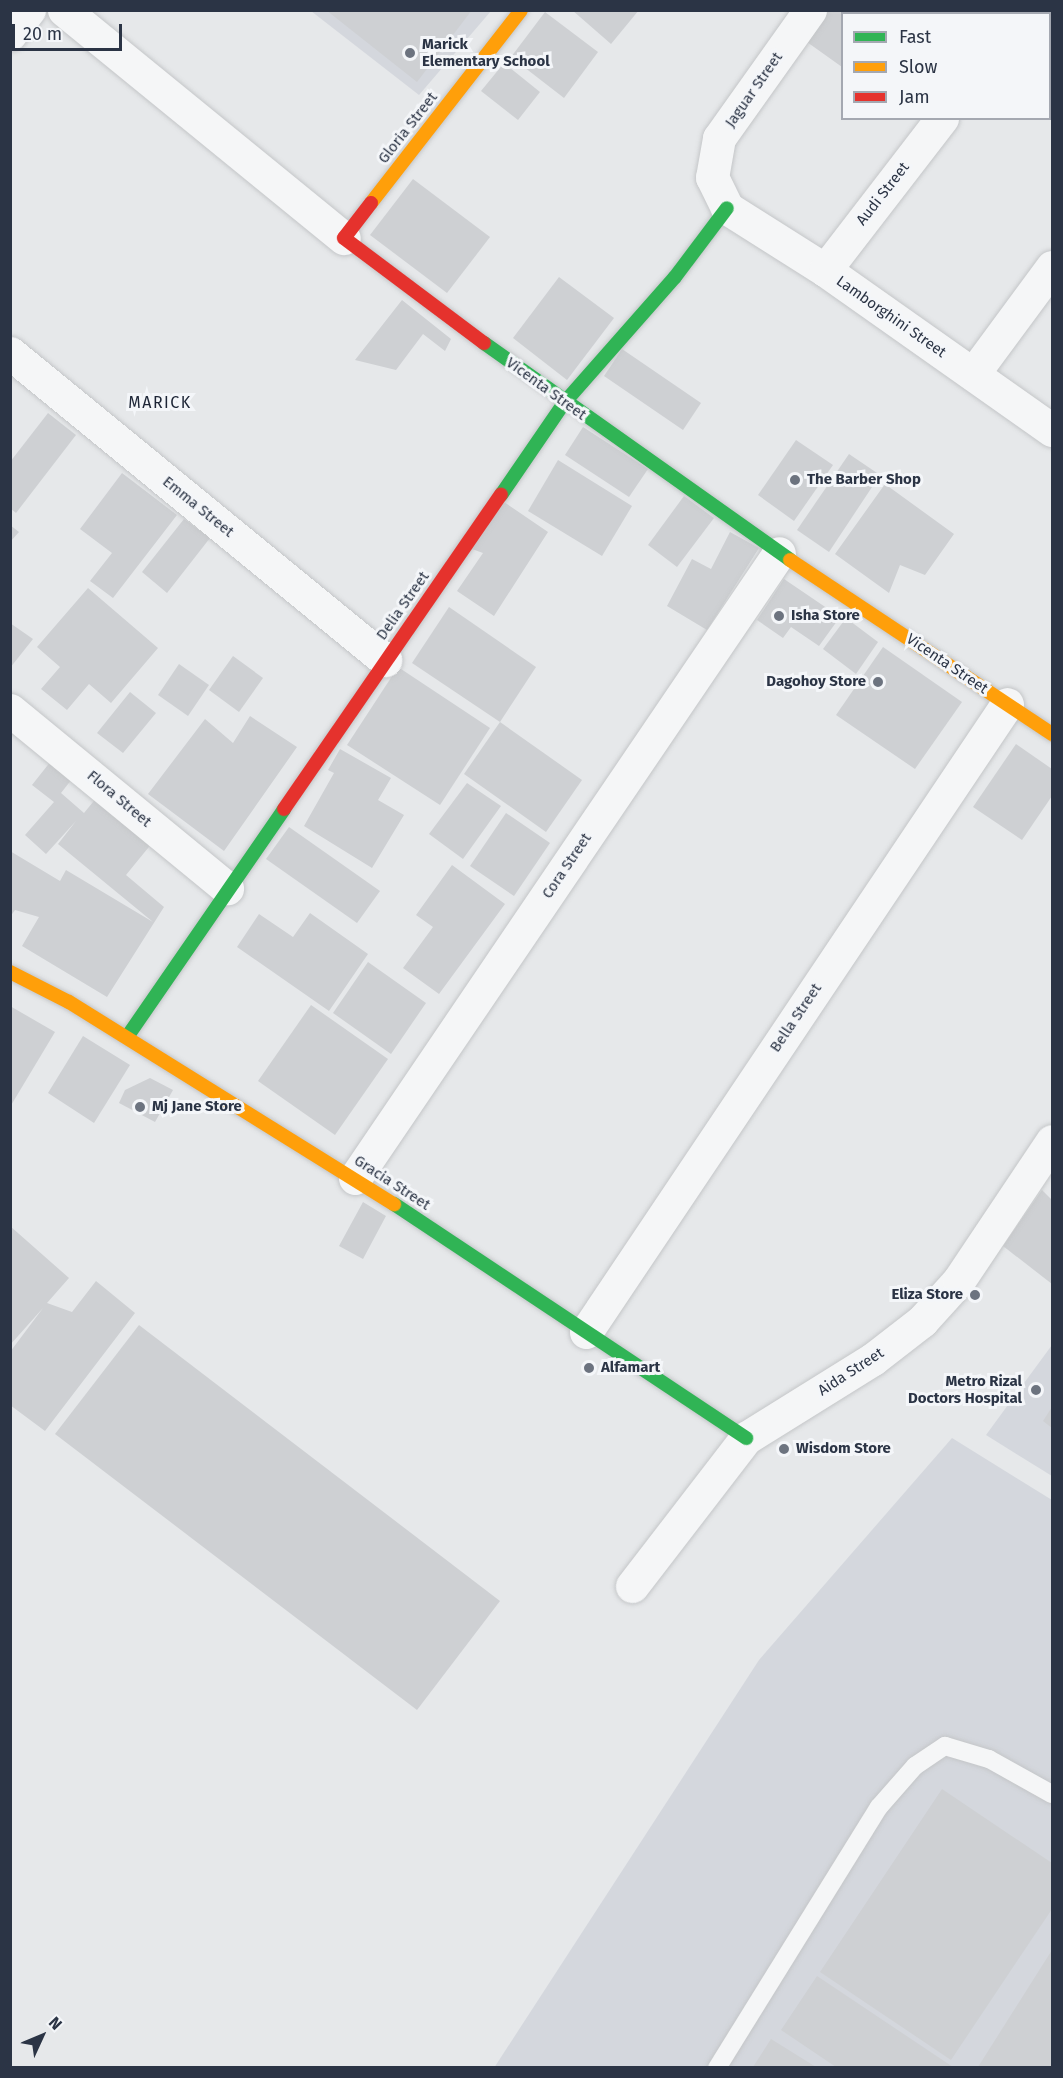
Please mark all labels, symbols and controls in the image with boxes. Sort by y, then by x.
scale bar [15,12,124,50]
legend [841,12,1051,120]
text: 20 m [23,23,62,45]
text: Fast [899,26,931,48]
place label: Marick Elementary School [422,35,550,70]
marker: Marick Elementary School [403,46,417,60]
street label: Jaguar Street [722,49,786,131]
text: Slow [899,56,937,78]
text: Jam [899,86,930,108]
street label: Gloria Street [375,89,441,167]
street label: Audi Street [853,159,913,229]
street label: Lamborghini Street [833,272,949,362]
street label: Vicenta Street [502,354,590,424]
district label: MARICK [128,393,192,413]
place label: The Barber Shop [807,471,921,489]
street label: Emma Street [159,473,237,541]
marker: The Barber Shop [788,473,802,487]
street label: Delia Street [373,568,433,644]
place label: Isha Store [791,607,860,625]
marker: Isha Store [772,609,786,623]
street label: Vicenta Street [903,630,991,698]
place label: Dagohoy Store [766,673,866,691]
marker: Dagohoy Store [871,675,885,689]
street label: Flora Street [83,767,155,831]
street label: Cora Street [539,830,595,902]
street label: Bella Street [766,980,826,1056]
place label: Mj Jane Store [152,1098,242,1116]
marker: Mj Jane Store [133,1100,147,1114]
street label: Gracia Street [351,1152,433,1214]
place label: Eliza Store [891,1286,963,1304]
marker: Eliza Store [968,1288,982,1302]
street label: Aida Street [815,1344,887,1400]
place label: Alfamart [601,1359,660,1377]
marker: Alfamart [582,1361,596,1375]
place label: Metro Rizal Doctors Hospital [908,1372,1022,1407]
marker: Metro Rizal Doctors Hospital [1027,1381,1045,1399]
place label: Wisdom Store [796,1440,891,1458]
marker: Wisdom Store [777,1442,791,1456]
north arrow [12,2006,72,2066]
text: N [45,2013,66,2034]

